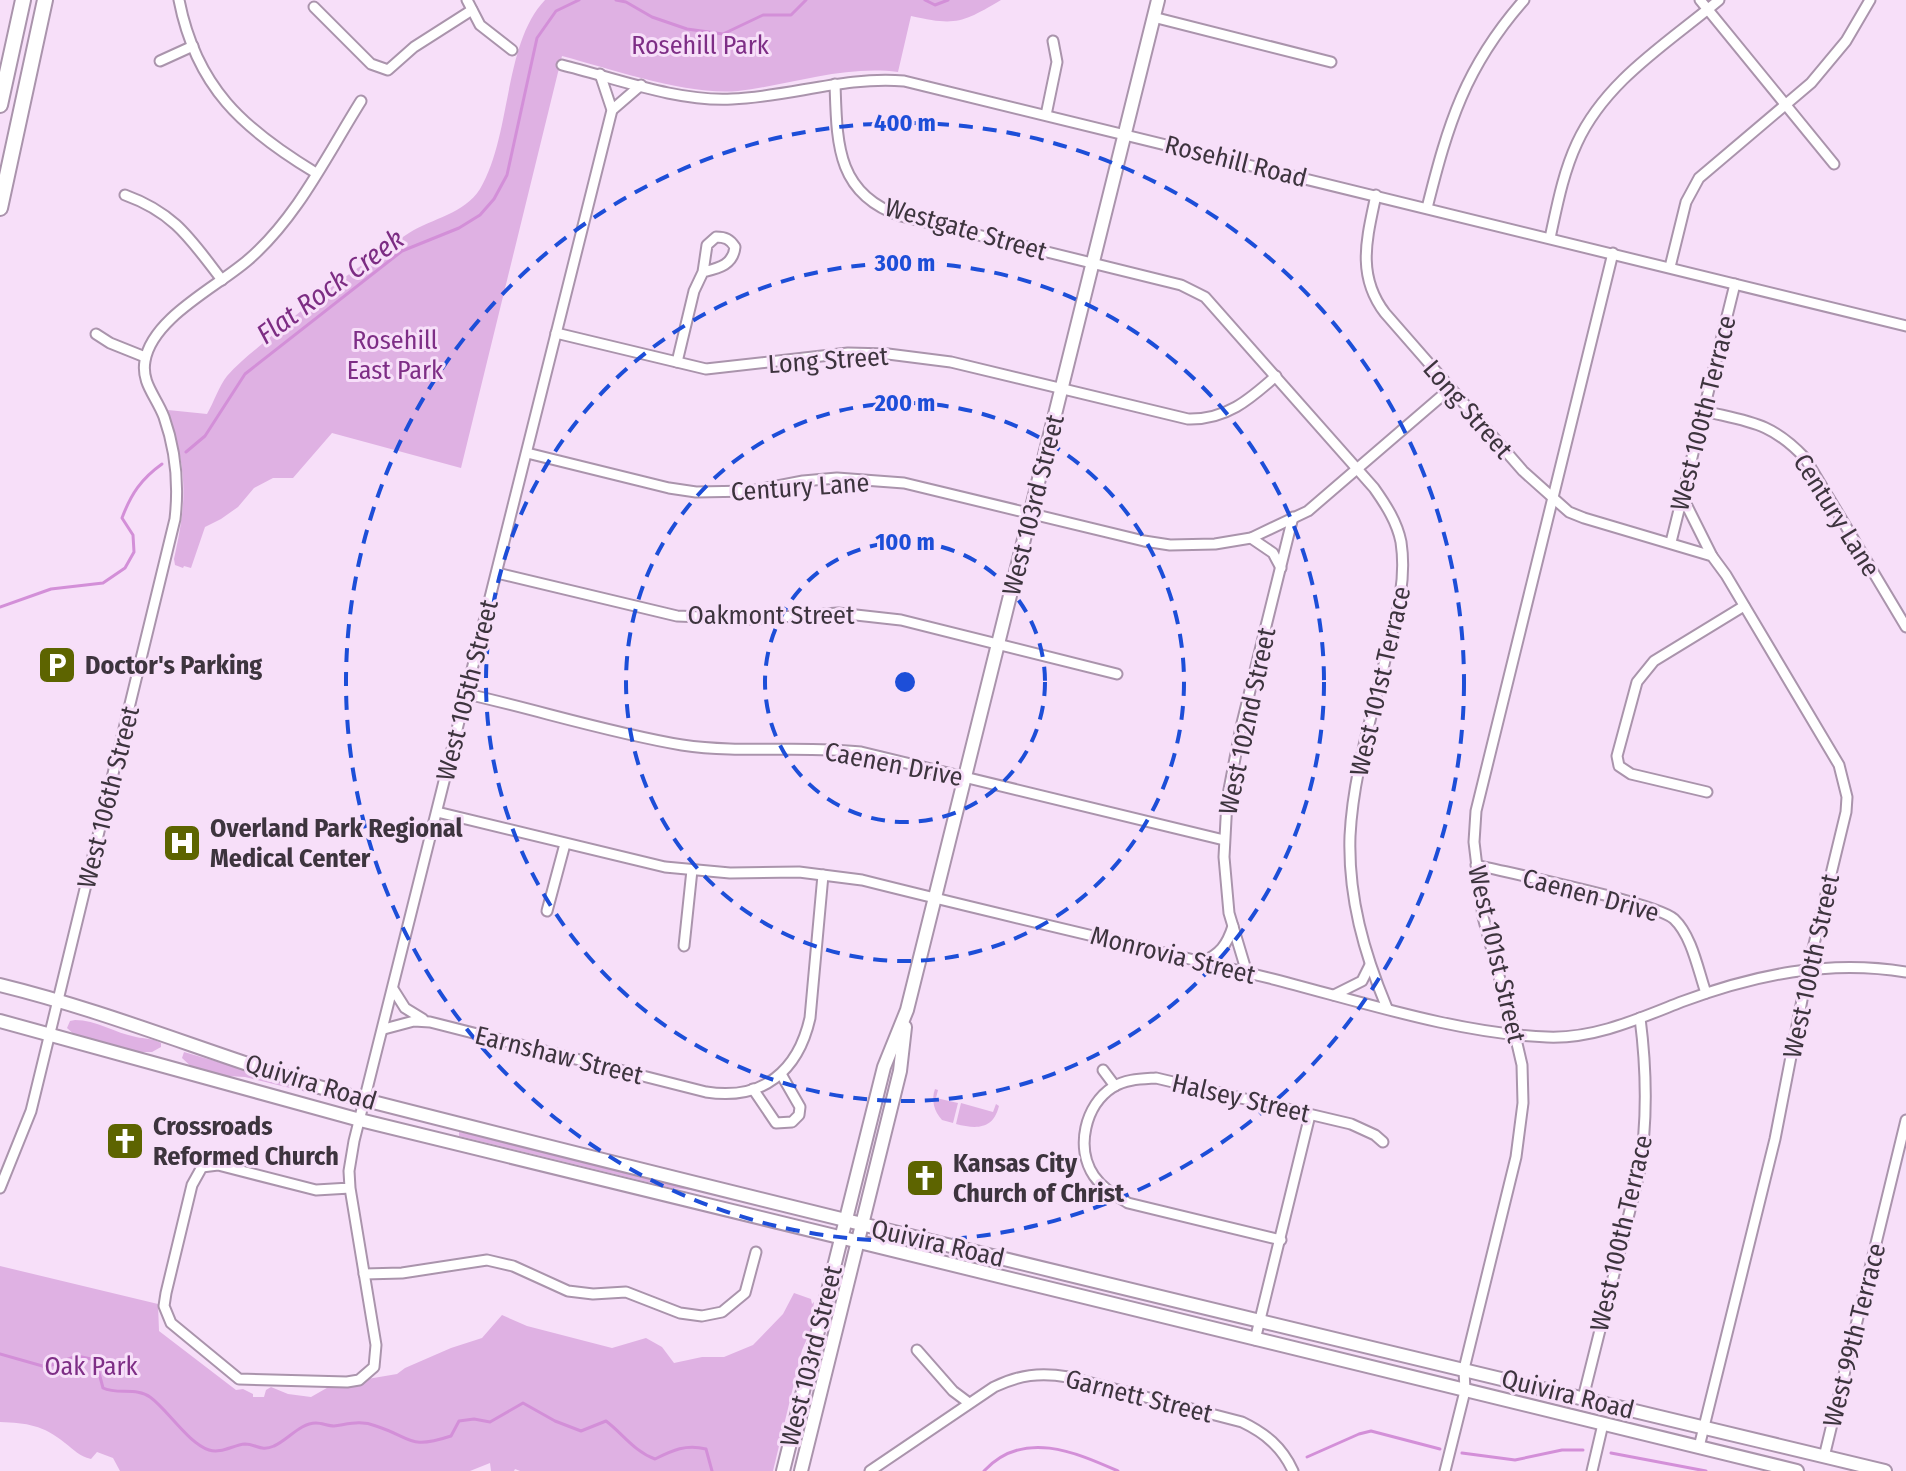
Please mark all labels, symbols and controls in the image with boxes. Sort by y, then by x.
park label: Rosehill Park [631,30,770,61]
text: 400 m [874,109,936,137]
street label: Rosehill Road [1162,129,1310,194]
street label: Westgate Street [881,192,1051,267]
water label: Flat Rock Creek [250,222,410,351]
text: 300 m [874,249,935,277]
street label: West 100th Terrace [1664,312,1743,514]
park label: Rosehill East Park [347,325,444,386]
street label: Long Street [767,341,890,380]
street label: Long Street [1416,354,1519,465]
text: 200 m [874,389,935,417]
street label: West 103rd Street [996,411,1071,599]
street label: Century Lane [1787,448,1886,582]
street label: Century Lane [730,467,870,508]
text: 100 m [875,528,935,556]
street label: West 101st Terrace [1344,583,1417,779]
street label: West 105th Street [430,596,505,784]
street label: Oakmont Street [688,600,855,631]
street label: West 102nd Street [1213,624,1283,817]
parking icon: Doctor's Parking [36,644,78,686]
place label: Doctor's Parking [85,650,262,681]
centre of rings [891,668,919,696]
street label: West 106th Street [71,702,146,891]
street label: Caenen Drive [822,736,966,793]
place label: Overland Park Regional Medical Center [210,813,463,874]
hospital icon: Overland Park Regional Medical Center [161,822,203,864]
street label: Caenen Drive [1519,862,1662,929]
street label: West 101st Street [1461,863,1532,1046]
street label: West 100th Street [1777,871,1846,1061]
street label: Monrovia Street [1087,920,1259,991]
street label: Earnshaw Street [472,1020,647,1091]
street label: Quivira Road [241,1048,380,1117]
street label: Halsey Street [1169,1068,1313,1130]
place label: Crossroads Reformed Church [153,1111,339,1172]
church icon: Crossroads Reformed Church [104,1120,146,1162]
street label: West 100th Terrace [1584,1132,1659,1334]
place label: Kansas City Church of Christ [953,1148,1125,1209]
church icon: Kansas City Church of Christ [904,1157,946,1199]
street label: Quivira Road [868,1213,1007,1274]
street label: West 99th Terrace [1817,1240,1892,1430]
street label: West 103rd Street [774,1262,849,1450]
park label: Oak Park [44,1351,138,1382]
street label: Garnett Street [1062,1363,1216,1430]
street label: Quivira Road [1498,1363,1637,1426]

